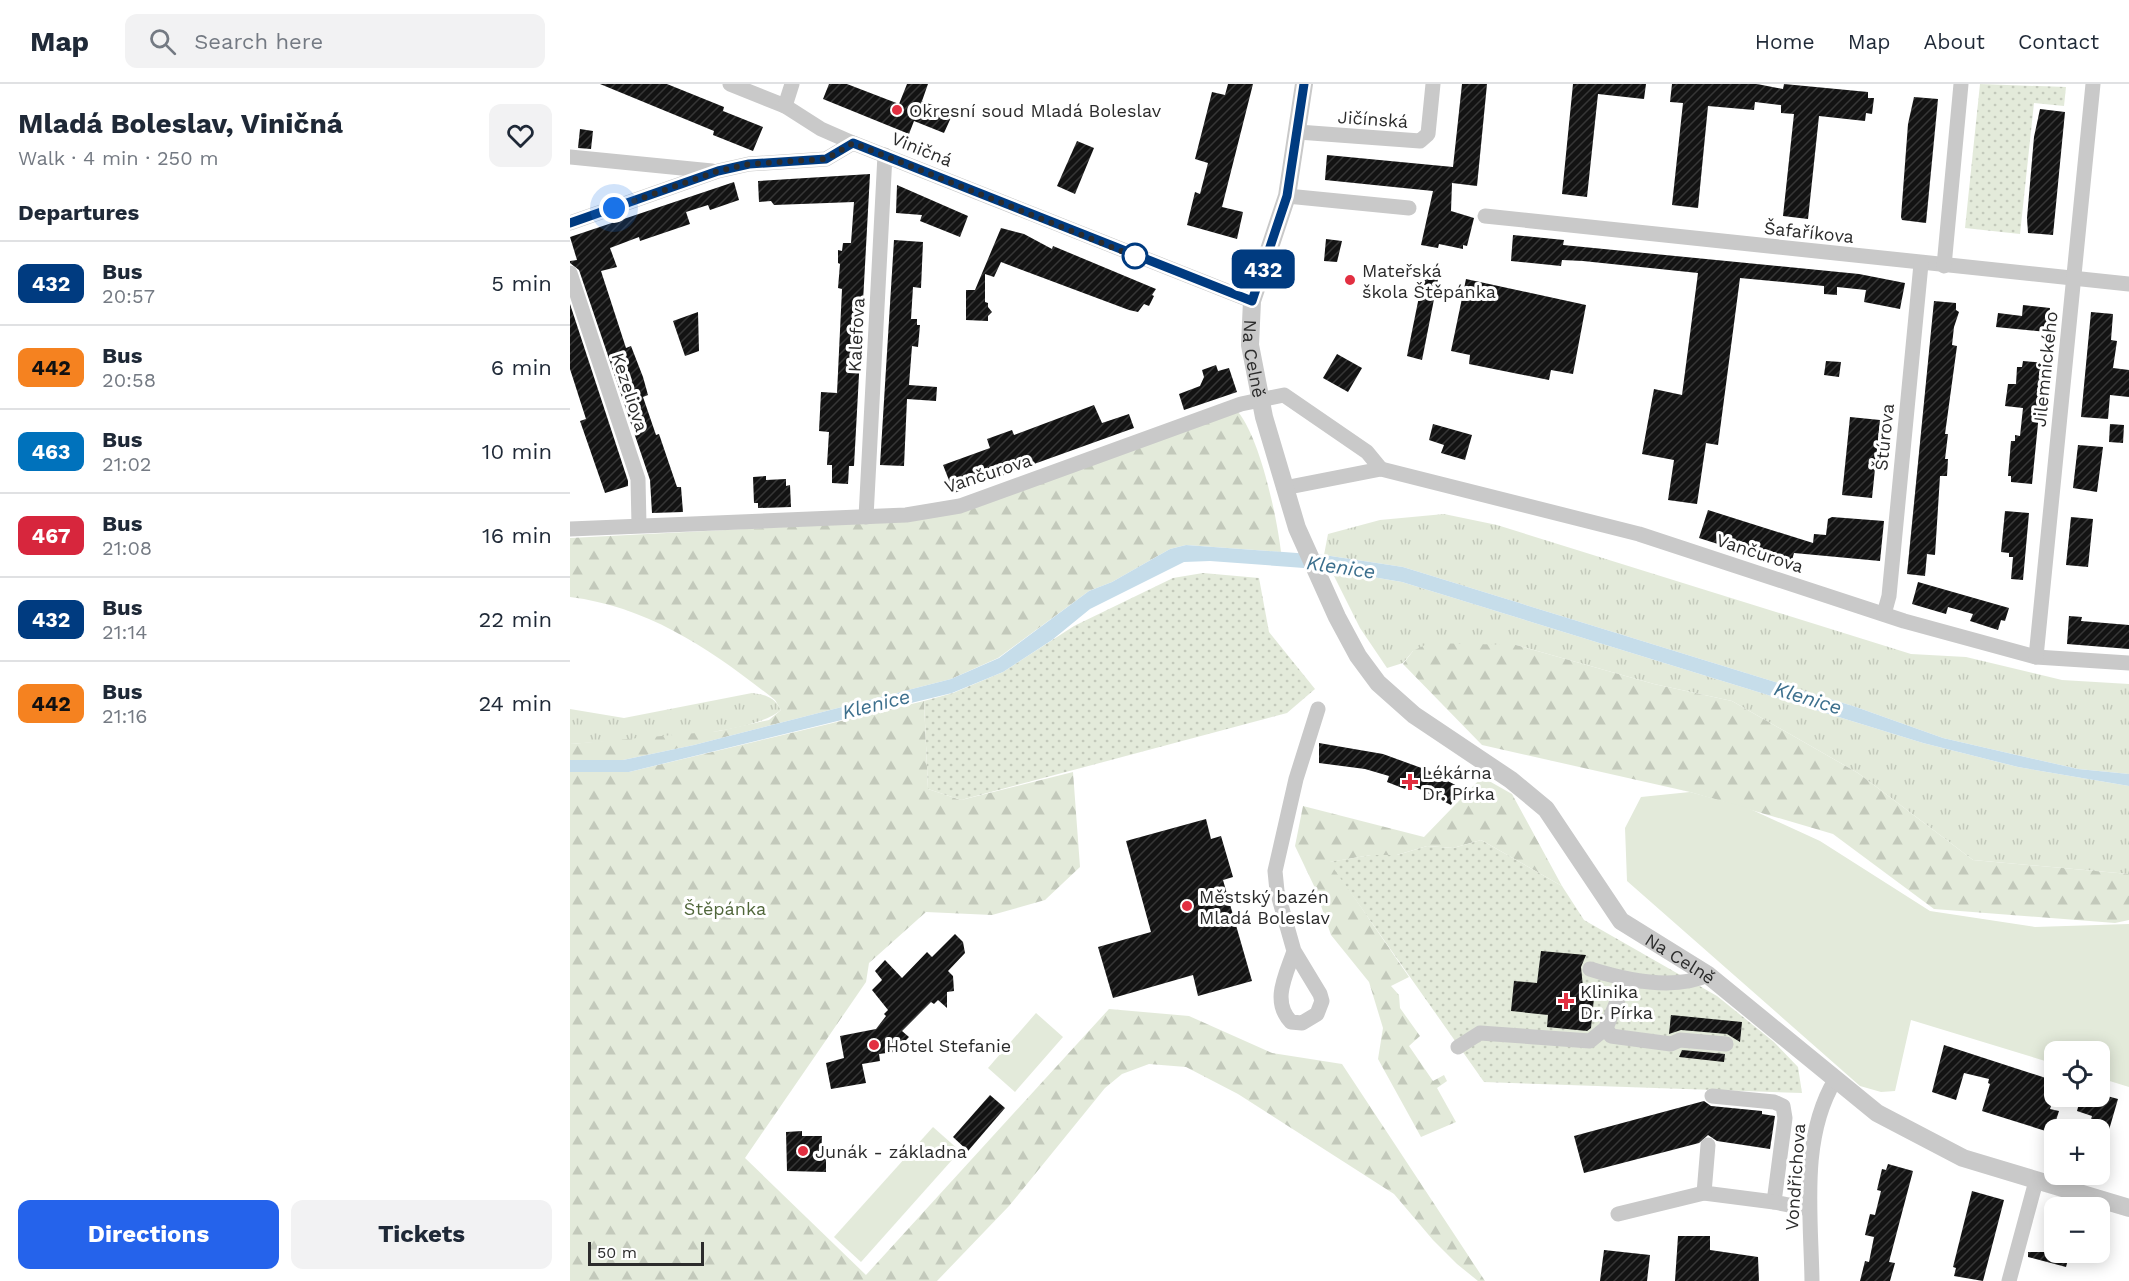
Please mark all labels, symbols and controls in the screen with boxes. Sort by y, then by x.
search box [125,14,545,68]
text: Map [30,25,89,58]
icon: search [146,25,179,58]
text: Search here [194,29,323,54]
text: Home [1755,29,1815,54]
text: Map [1848,29,1891,54]
text: About [1924,29,1985,54]
text: Contact [2018,29,2099,54]
place label: Okresní soud Mladá Boleslav [909,100,1162,121]
marker: Okresní soud Mladá Boleslav [890,103,904,117]
button: heart [489,104,552,167]
street label: Jičínská [1337,106,1409,132]
text: Mladá Boleslav, Viničná [18,107,343,140]
street label: Viničná [888,127,956,171]
text: Walk · 4 min · 250 m [18,146,219,170]
your location [599,193,629,223]
text: Departures [18,200,139,225]
street label: Šafaříkova [1763,217,1855,247]
unlabelled marker [1122,243,1148,269]
line badge: 432 [1228,250,1298,288]
text: 432 [1244,257,1282,282]
text: Bus [102,259,142,284]
place label: Mateřská škola Štěpánka [1362,260,1496,302]
text: 432 [32,271,70,296]
text: 5 min [491,271,552,296]
marker: Mateřská škola Štěpánka [1343,273,1357,287]
text: 20:57 [102,284,155,308]
street label: Kalefova [844,297,868,373]
street label: Jilemnického [2028,310,2062,428]
street label: Na Celně [1239,319,1271,399]
text: Bus [102,343,142,368]
street label: Kezeliova [607,350,653,434]
text: 442 [31,355,71,380]
text: 6 min [491,355,552,380]
text: 20:58 [102,368,156,392]
street label: Štúrova [1870,402,1898,472]
text: Bus [102,427,142,452]
text: 463 [32,439,70,464]
text: 10 min [482,439,552,464]
street label: Vančurova [942,449,1034,497]
text: 21:02 [102,452,151,476]
text: Bus [102,511,142,536]
text: 467 [32,523,70,548]
text: 16 min [482,523,552,548]
street label: Vančurova [1714,529,1806,577]
text: 21:08 [102,536,152,560]
water label: Klenice [1305,550,1377,584]
text: Bus [102,595,142,620]
text: 432 [32,607,70,632]
text: 22 min [478,607,552,632]
text: 21:14 [102,620,147,644]
water label: Klenice [1771,676,1845,720]
text: Bus [102,679,142,704]
water label: Klenice [839,684,913,724]
text: 442 [31,691,71,716]
text: 24 min [478,691,552,716]
text: 21:16 [102,704,147,728]
place label: Lékárna Dr. Pírka [1422,762,1495,804]
marker: Lékárna Dr. Pírka [1403,775,1417,789]
place label: Městský bazén Mladá Boleslav [1199,886,1330,928]
park label: Štěpánka [684,898,766,919]
marker: Městský bazén Mladá Boleslav [1180,899,1194,913]
street label: Na Celně [1642,928,1720,988]
place label: Klinika Dr. Pírka [1580,981,1653,1023]
marker: Klinika Dr. Pírka [1557,992,1575,1010]
place label: Hotel Stefanie [886,1035,1011,1056]
marker: Hotel Stefanie [867,1038,881,1052]
map controls [2044,1041,2110,1263]
button: locate [2044,1041,2110,1107]
button: + [2044,1119,2110,1185]
street label: Vondřichova [1781,1123,1809,1231]
place label: Junák - základna [815,1141,967,1162]
marker: Junák - základna [796,1144,810,1158]
button: − [2044,1197,2110,1263]
button: Directions [18,1200,279,1269]
button: Tickets [291,1200,552,1269]
scale bar [588,1239,704,1266]
text: 50 m [597,1243,637,1262]

